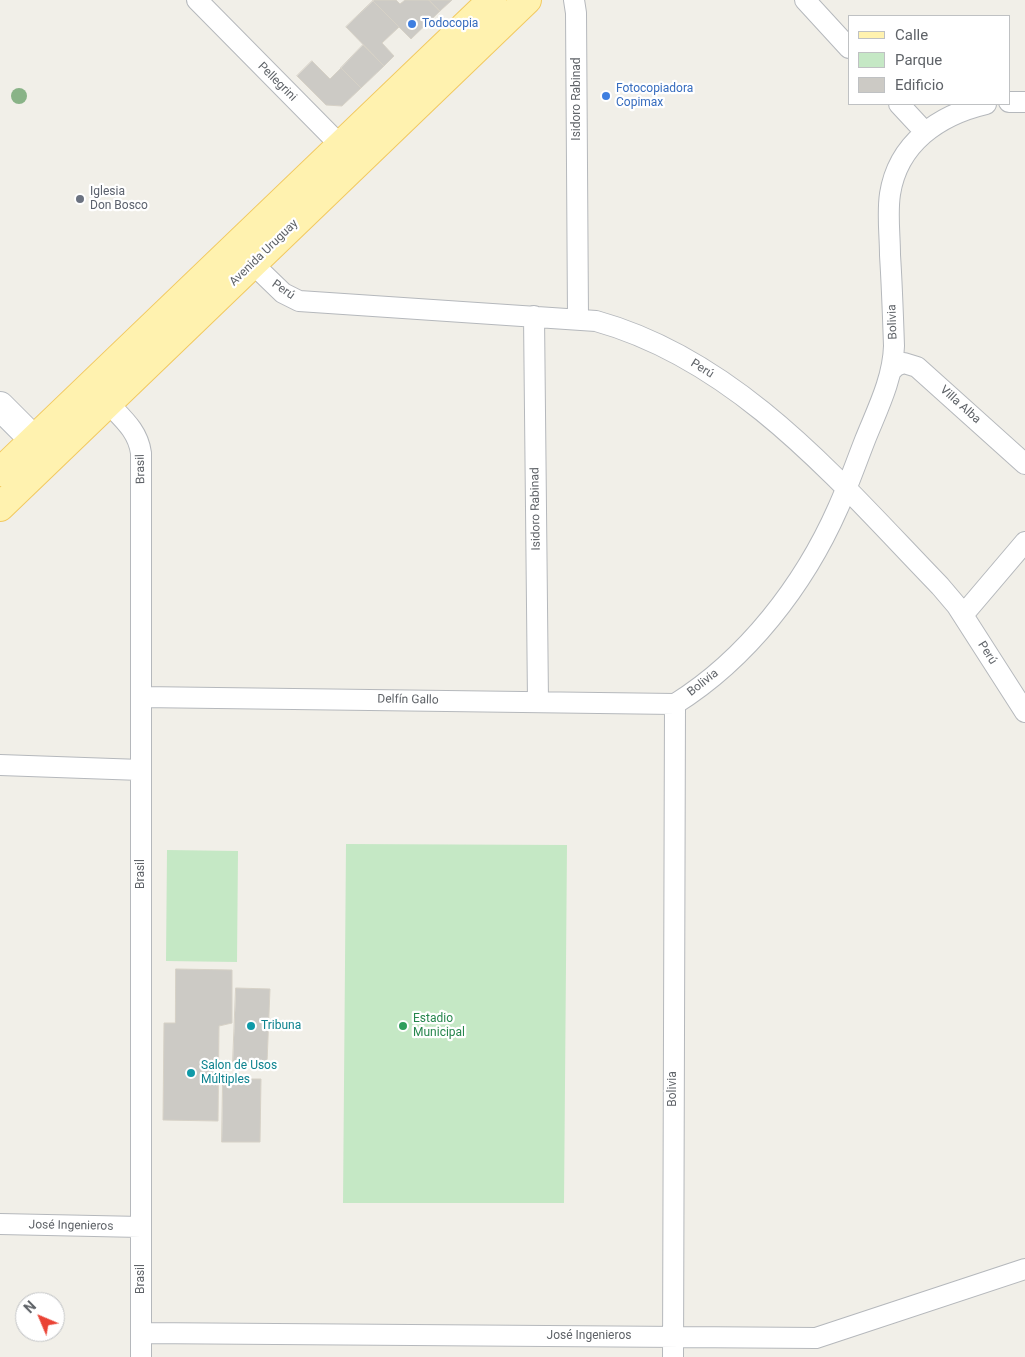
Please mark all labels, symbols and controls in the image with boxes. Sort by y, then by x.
legend [848,15,1010,105]
place label: Todocopia [422,17,478,31]
marker: Todocopia [406,18,418,30]
text: Calle [895,26,928,44]
text: Parque [895,51,942,69]
street label: Isidoro Rabinad [570,57,584,141]
street label: Pellegrini [254,59,300,105]
text: Edificio [895,76,944,94]
place label: Fotocopiadora Copimax [616,82,693,110]
marker: Fotocopiadora Copimax [600,90,612,102]
place label: Iglesia Don Bosco [90,185,148,213]
marker: Iglesia Don Bosco [74,193,86,205]
street label: Avenida Uruguay [227,217,301,289]
street label: Perú [269,277,297,303]
street label: Bolivia [885,304,901,340]
street label: Perú [688,356,716,382]
street label: Villa Alba [937,383,983,427]
street label: Brasil [134,454,148,484]
street label: Isidoro Rabinad [528,467,544,551]
street label: Perú [974,639,1000,667]
street label: Bolivia [685,666,721,700]
street label: Delfín Gallo [377,692,439,708]
street label: Brasil [134,859,148,889]
place label: Estadio Municipal [413,1012,465,1040]
place label: Tribuna [261,1019,301,1033]
marker: Tribuna [245,1020,257,1032]
marker: Estadio Municipal [397,1020,409,1032]
place label: Salon de Usos Múltiples [201,1059,277,1087]
marker: Salon de Usos Múltiples [185,1067,197,1079]
street label: Bolivia [666,1071,680,1107]
street label: José Ingenieros [28,1218,114,1234]
street label: Brasil [134,1264,148,1294]
north arrow [15,1292,65,1342]
text: N [21,1298,39,1316]
street label: José Ingenieros [547,1329,631,1343]

